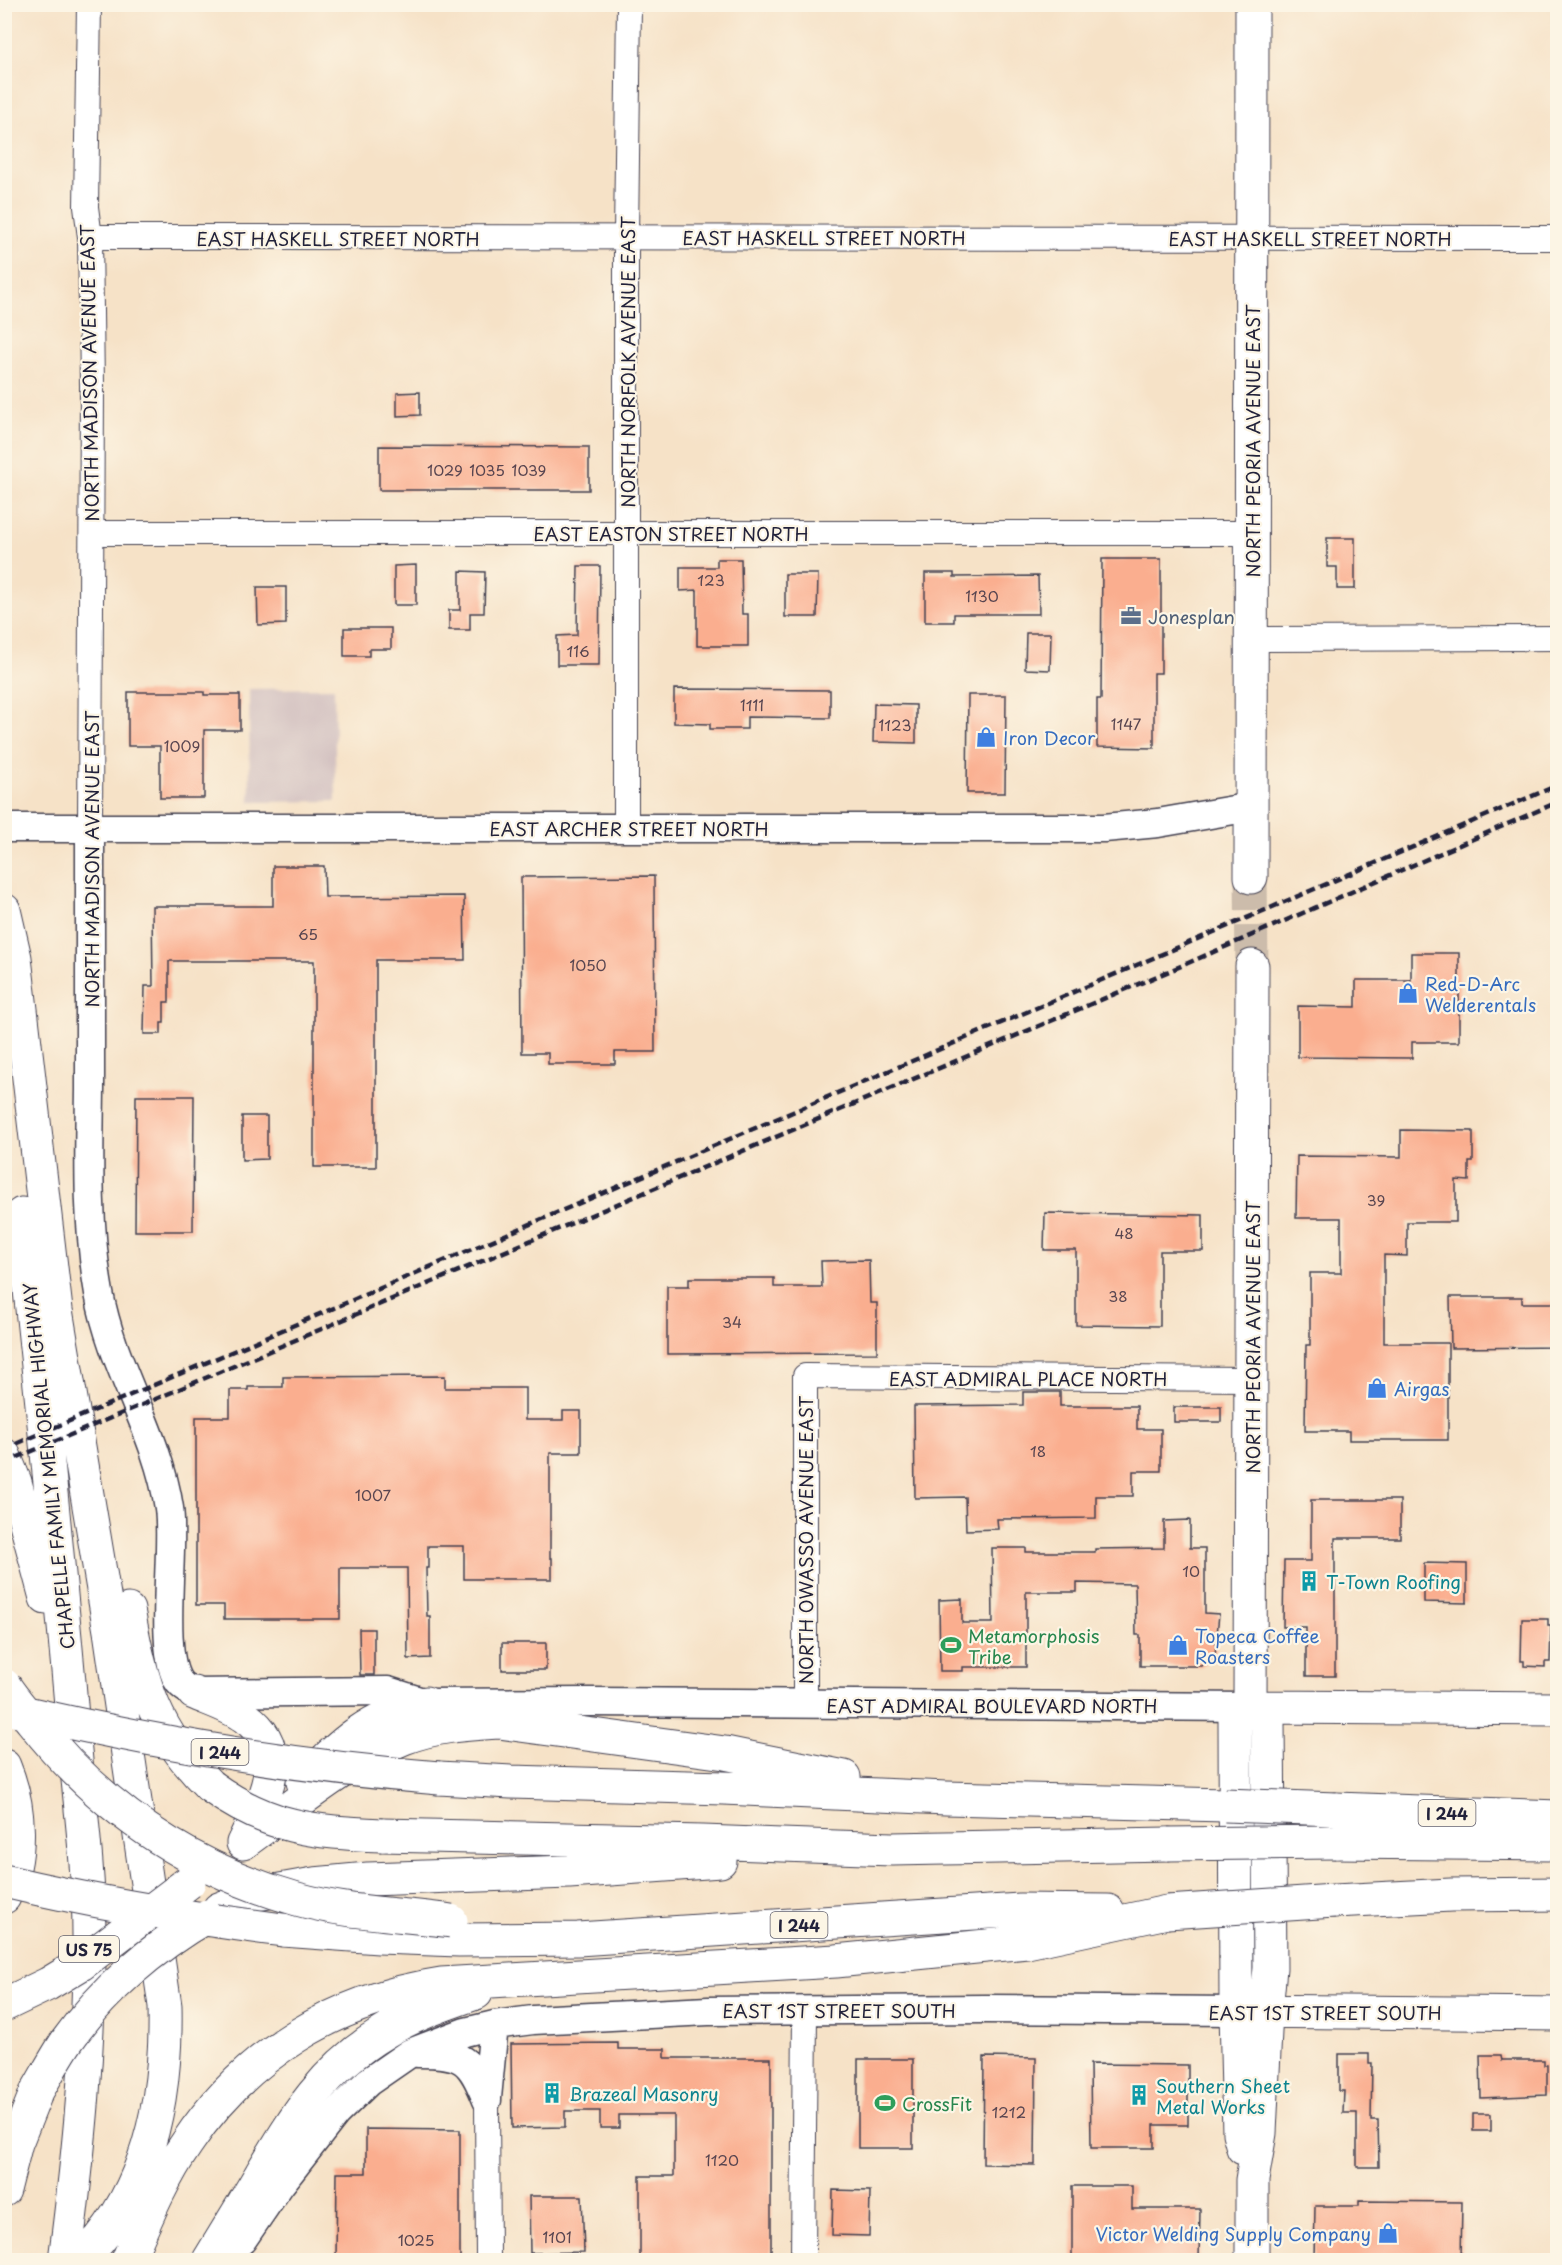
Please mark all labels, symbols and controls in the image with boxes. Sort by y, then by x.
street label: NORTH NORFOLK AVENUE EAST [614,216,641,508]
street label: NORTH MADISON AVENUE EAST [73,224,105,522]
street label: EAST HASKELL STREET NORTH [682,224,966,251]
street label: EAST HASKELL STREET NORTH [196,225,480,252]
street label: EAST HASKELL STREET NORTH [1168,225,1452,252]
street label: NORTH PEORIA AVENUE EAST [1239,304,1266,578]
house number: 1029 [427,458,463,481]
house number: 1035 [469,458,505,481]
house number: 1039 [512,458,546,481]
street label: EAST EASTON STREET NORTH [533,520,809,547]
house number: 123 [697,568,725,591]
house number: 1130 [965,584,999,607]
place label: Jonesplan [1148,603,1235,630]
office icon: Jonesplan [1119,604,1143,628]
house number: 116 [566,639,590,662]
house number: 1111 [740,693,764,716]
street label: NORTH MADISON AVENUE EAST [78,710,105,1008]
house number: 1147 [1111,712,1142,735]
house number: 1123 [878,713,912,736]
place label: Iron Decor [1003,724,1096,751]
shop icon: Iron Decor [974,725,998,749]
house number: 1009 [164,734,200,757]
street label: EAST ARCHER STREET NORTH [489,815,769,842]
house number: 65 [298,922,318,945]
house number: 1050 [569,953,607,976]
place label: Red-D-Arc Welderentals [1425,970,1536,1018]
shop icon: Red-D-Arc Welderentals [1396,981,1420,1005]
house number: 39 [1367,1188,1385,1211]
street label: NORTH PEORIA AVENUE EAST [1239,1200,1266,1474]
house number: 48 [1114,1221,1134,1244]
street label: CHAPELLE FAMILY MEMORIAL HIGHWAY [15,1281,81,1651]
house number: 38 [1108,1284,1128,1307]
house number: 34 [722,1310,742,1333]
street label: EAST ADMIRAL PLACE NORTH [889,1365,1167,1392]
place label: Airgas [1394,1375,1450,1402]
shop icon: Airgas [1365,1376,1389,1400]
street label: NORTH OWASSO AVENUE EAST [792,1395,819,1684]
house number: 18 [1030,1439,1046,1462]
house number: 1007 [355,1483,392,1506]
house number: 10 [1182,1559,1200,1582]
place label: T-Town Roofing [1326,1568,1461,1595]
building icon: T-Town Roofing [1297,1569,1321,1593]
place label: Metamorphosis Tribe [968,1622,1099,1670]
place label: Topeca Coffee Roasters [1195,1622,1320,1670]
sports icon: Metamorphosis Tribe [939,1633,963,1657]
shop icon: Topeca Coffee Roasters [1166,1633,1190,1657]
street label: EAST ADMIRAL BOULEVARD NORTH [826,1692,1158,1719]
road number: I 244 [192,1739,248,1765]
road number: I 244 [1418,1800,1476,1826]
road number: I 244 [770,1912,828,1938]
road number: US 75 [59,1936,119,1962]
street label: EAST 1ST STREET SOUTH [722,1997,956,2024]
street label: EAST 1ST STREET SOUTH [1208,1999,1442,2026]
place label: Southern Sheet Metal Works [1156,2072,1290,2120]
place label: Brazeal Masonry [569,2080,718,2107]
building icon: Brazeal Masonry [540,2081,564,2105]
building icon: Southern Sheet Metal Works [1127,2083,1151,2107]
place label: CrossFit [902,2090,972,2117]
sports icon: CrossFit [873,2091,897,2115]
house number: 1212 [992,2100,1026,2123]
house number: 1120 [705,2148,739,2171]
place label: Victor Welding Supply Company [1096,2220,1371,2247]
shop icon: Victor Welding Supply Company [1376,2221,1400,2245]
house number: 1101 [542,2225,572,2248]
house number: 1025 [398,2228,434,2251]

